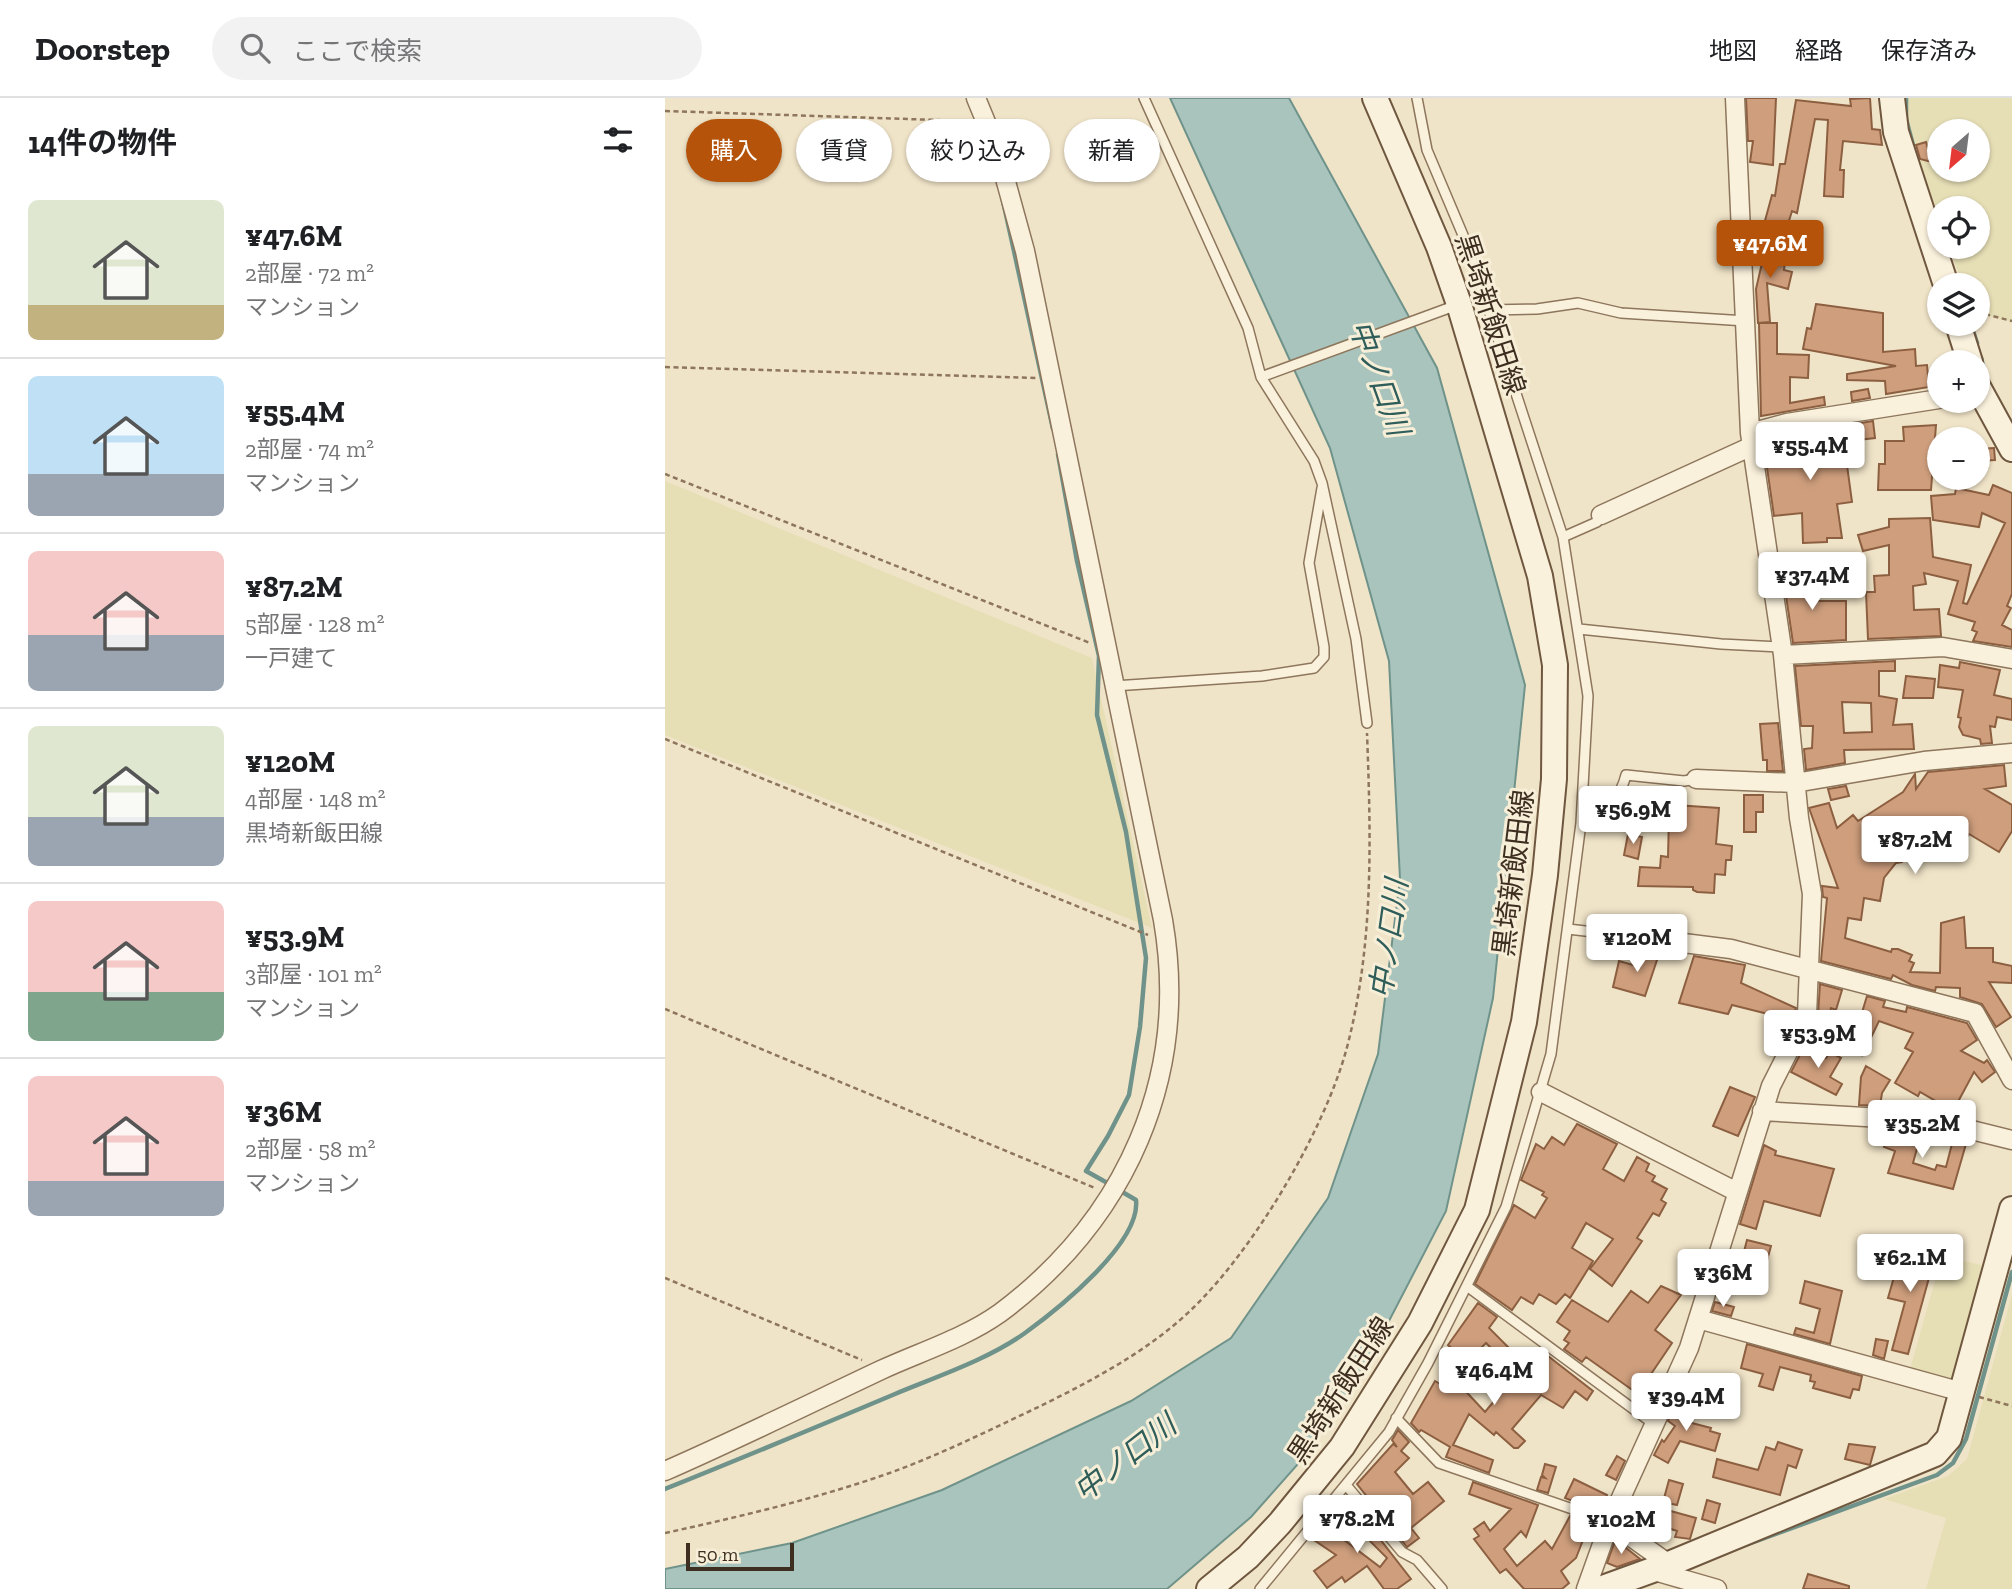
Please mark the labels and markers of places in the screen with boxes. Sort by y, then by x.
pin: ¥47.6M [1713,220,1827,280]
pin: ¥55.4M [1753,422,1867,482]
pin: ¥37.4M [1755,552,1869,612]
pin: ¥56.9M [1576,786,1690,846]
pin: ¥87.2M [1858,816,1972,876]
pin: ¥120M [1588,914,1686,974]
pin: ¥53.9M [1761,1010,1875,1070]
pin: ¥35.2M [1865,1100,1979,1160]
pin: ¥62.1M [1853,1234,1967,1294]
pin: ¥36M [1682,1250,1764,1309]
pin: ¥46.4M [1437,1348,1551,1407]
pin: ¥39.4M [1629,1374,1743,1433]
pin: ¥78.2M [1300,1496,1414,1555]
pin: ¥102M [1572,1496,1670,1556]

